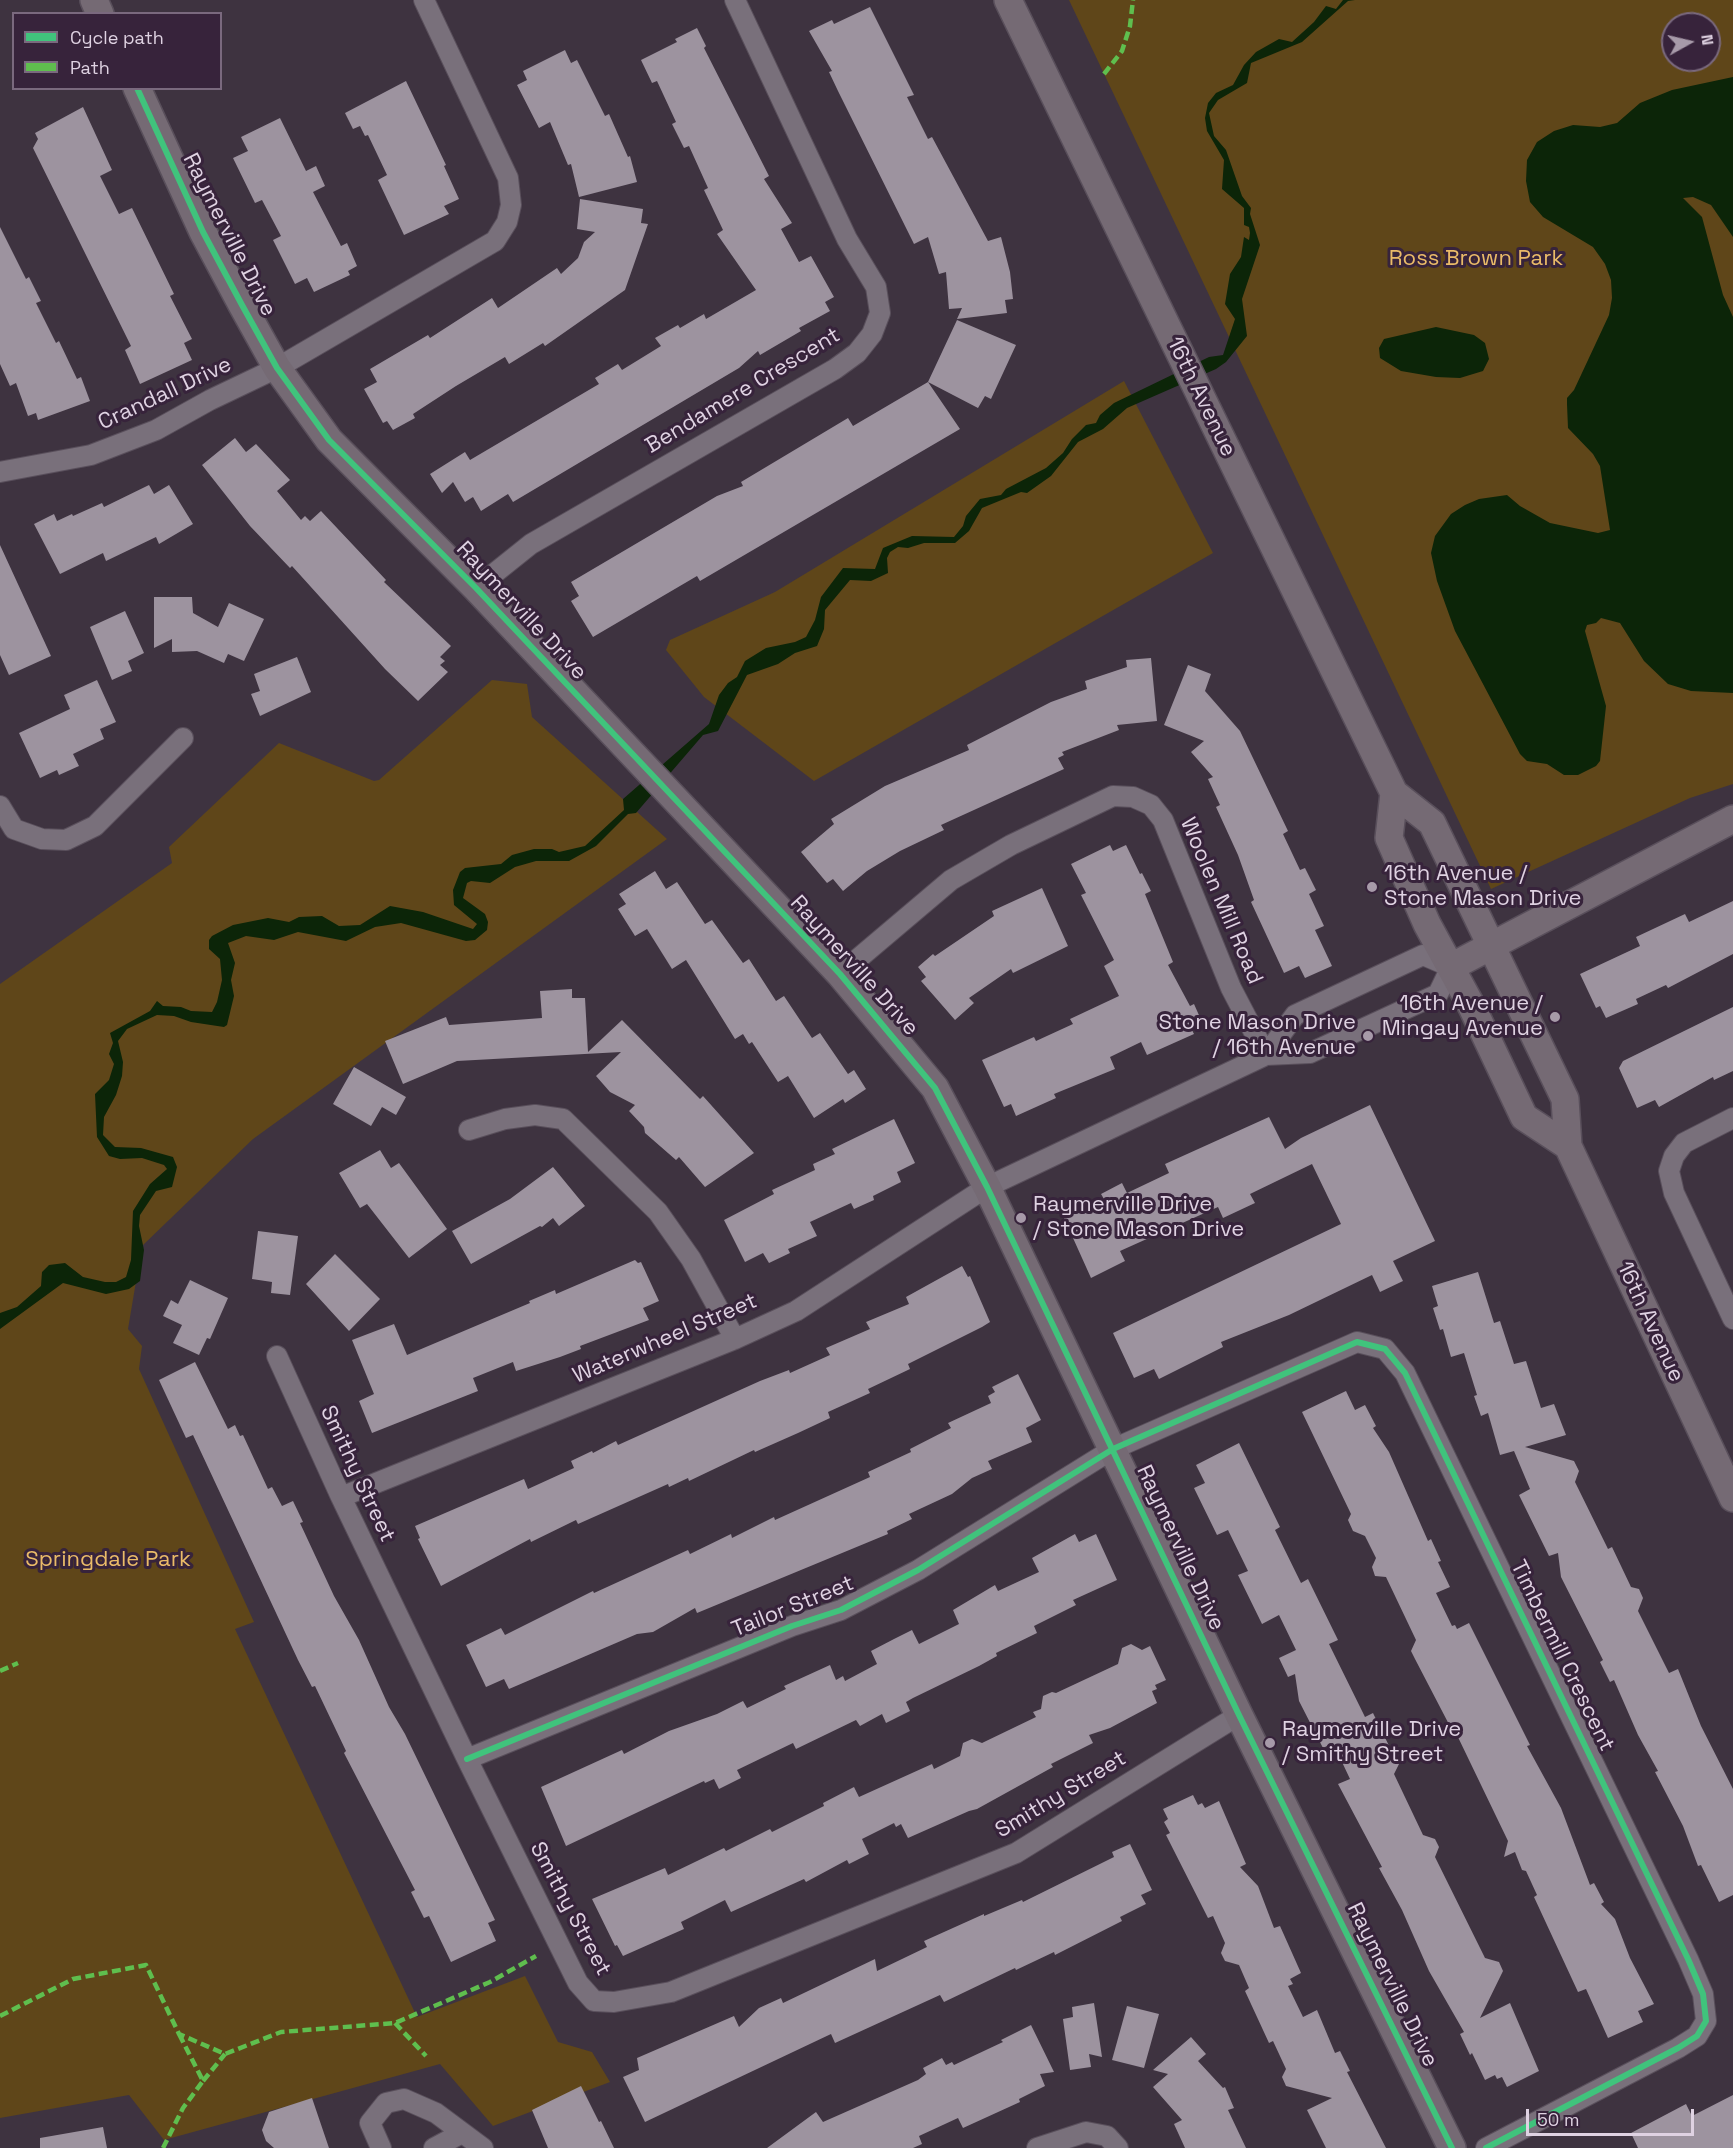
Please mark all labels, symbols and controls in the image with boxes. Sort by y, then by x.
legend [12,12,222,90]
north arrow [1661,12,1721,72]
text: Cycle path [70,26,164,49]
text: N [1696,33,1718,46]
text: Path [70,56,110,79]
street label: Raymerville Drive [177,149,281,321]
park label: Ross Brown Park [1389,246,1563,272]
street label: Bendamere Crescent [641,322,845,460]
street label: 16th Avenue [1161,333,1241,461]
street label: Crandall Drive [94,352,236,436]
street label: Raymerville Drive [450,536,592,686]
street label: Woolen Mill Road [1174,814,1268,988]
place label: 16th Avenue / Stone Mason Drive [1384,861,1582,912]
marker: 16th Avenue / Stone Mason Drive [1365,880,1379,894]
street label: Raymerville Drive [784,891,924,1041]
place label: 16th Avenue / Mingay Avenue [1382,991,1543,1042]
place label: Stone Mason Drive / 16th Avenue [1158,1010,1356,1062]
marker: 16th Avenue / Mingay Avenue [1548,1010,1562,1024]
marker: Stone Mason Drive / 16th Avenue [1361,1029,1375,1043]
place label: Raymerville Drive / Stone Mason Drive [1033,1192,1244,1244]
marker: Raymerville Drive / Stone Mason Drive [1014,1211,1028,1225]
street label: 16th Avenue [1611,1258,1689,1386]
street label: Waterwheel Street [569,1288,761,1390]
street label: Smithy Street [314,1402,400,1546]
street label: Raymerville Drive [1130,1461,1230,1635]
park label: Springdale Park [25,1547,191,1573]
street label: Timbermill Crescent [1504,1556,1620,1756]
street label: Tailor Street [728,1571,858,1643]
place label: Raymerville Drive / Smithy Street [1282,1717,1461,1768]
marker: Raymerville Drive / Smithy Street [1263,1736,1277,1750]
street label: Smithy Street [991,1746,1131,1844]
street label: Smithy Street [524,1838,616,1980]
street label: Raymerville Drive [1341,1899,1443,2071]
scale bar [1529,2097,1697,2135]
text: 50 m [1537,2108,1579,2131]

